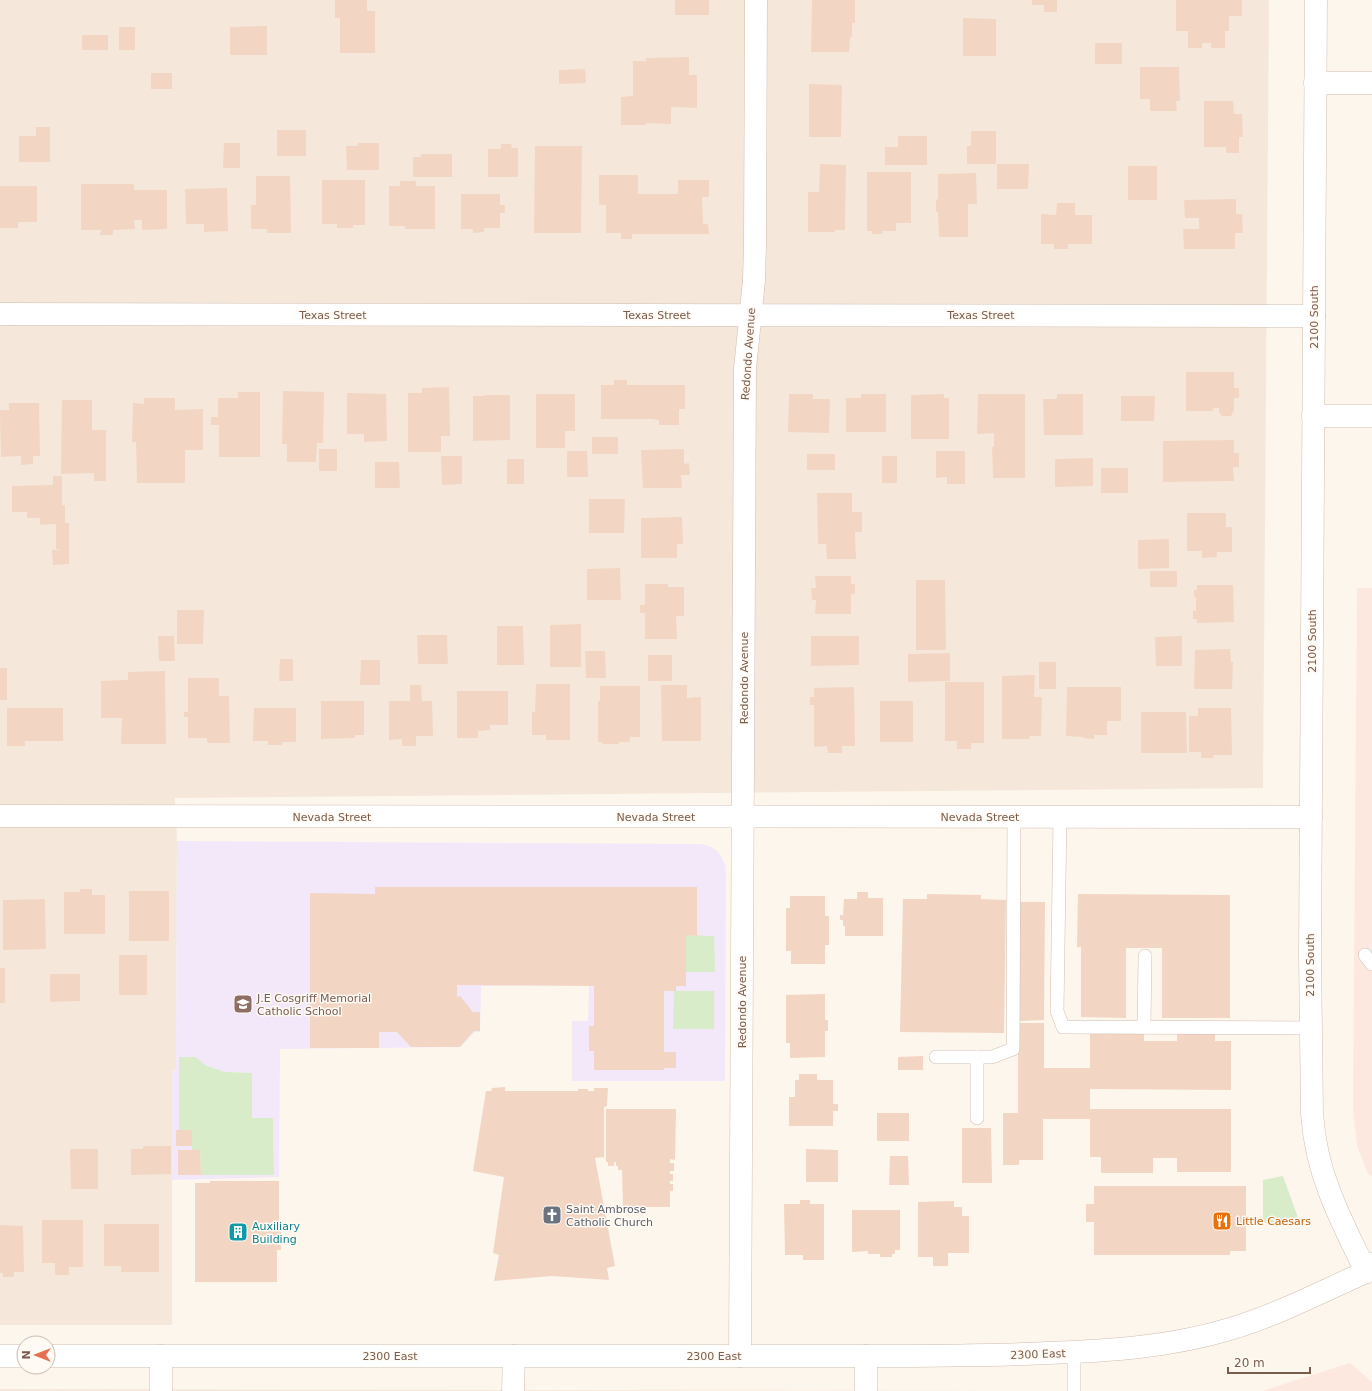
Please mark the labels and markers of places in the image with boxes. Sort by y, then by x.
place label: J.E Cosgriff Memorial Catholic School [256,992,371,1018]
school or university icon: J.E Cosgriff Memorial Catholic School [232,993,254,1015]
place label: Saint Ambrose Catholic Church [566,1203,653,1229]
church icon: Saint Ambrose Catholic Church [541,1204,563,1226]
restaurant icon: Little Caesars [1211,1210,1233,1232]
place label: Little Caesars [1236,1215,1311,1228]
place label: Auxiliary Building [252,1220,300,1246]
building icon: Auxiliary Building [227,1221,249,1243]

